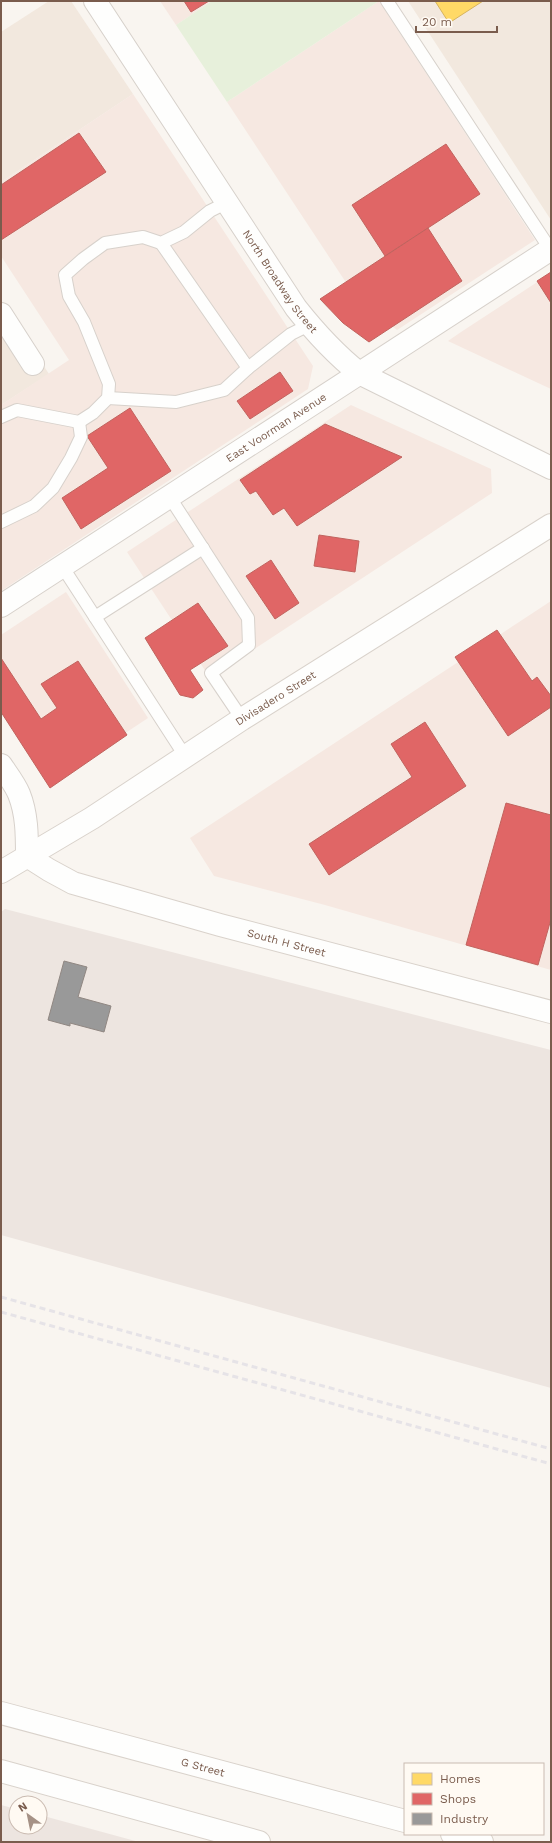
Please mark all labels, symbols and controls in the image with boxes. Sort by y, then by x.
scale bar [416,8,497,34]
text: 20 m [422,15,452,29]
street label: North Broadway Street [240,228,320,336]
street label: East Voorman Avenue [224,390,329,465]
street label: Divisadero Street [233,668,319,729]
street label: South H Street [246,926,327,960]
street label: G Street [179,1755,227,1780]
legend [404,1763,544,1835]
text: Homes [440,1772,481,1786]
text: Shops [440,1792,476,1806]
north arrow [8,1795,48,1835]
text: N [16,1799,30,1815]
text: Industry [440,1812,489,1826]

